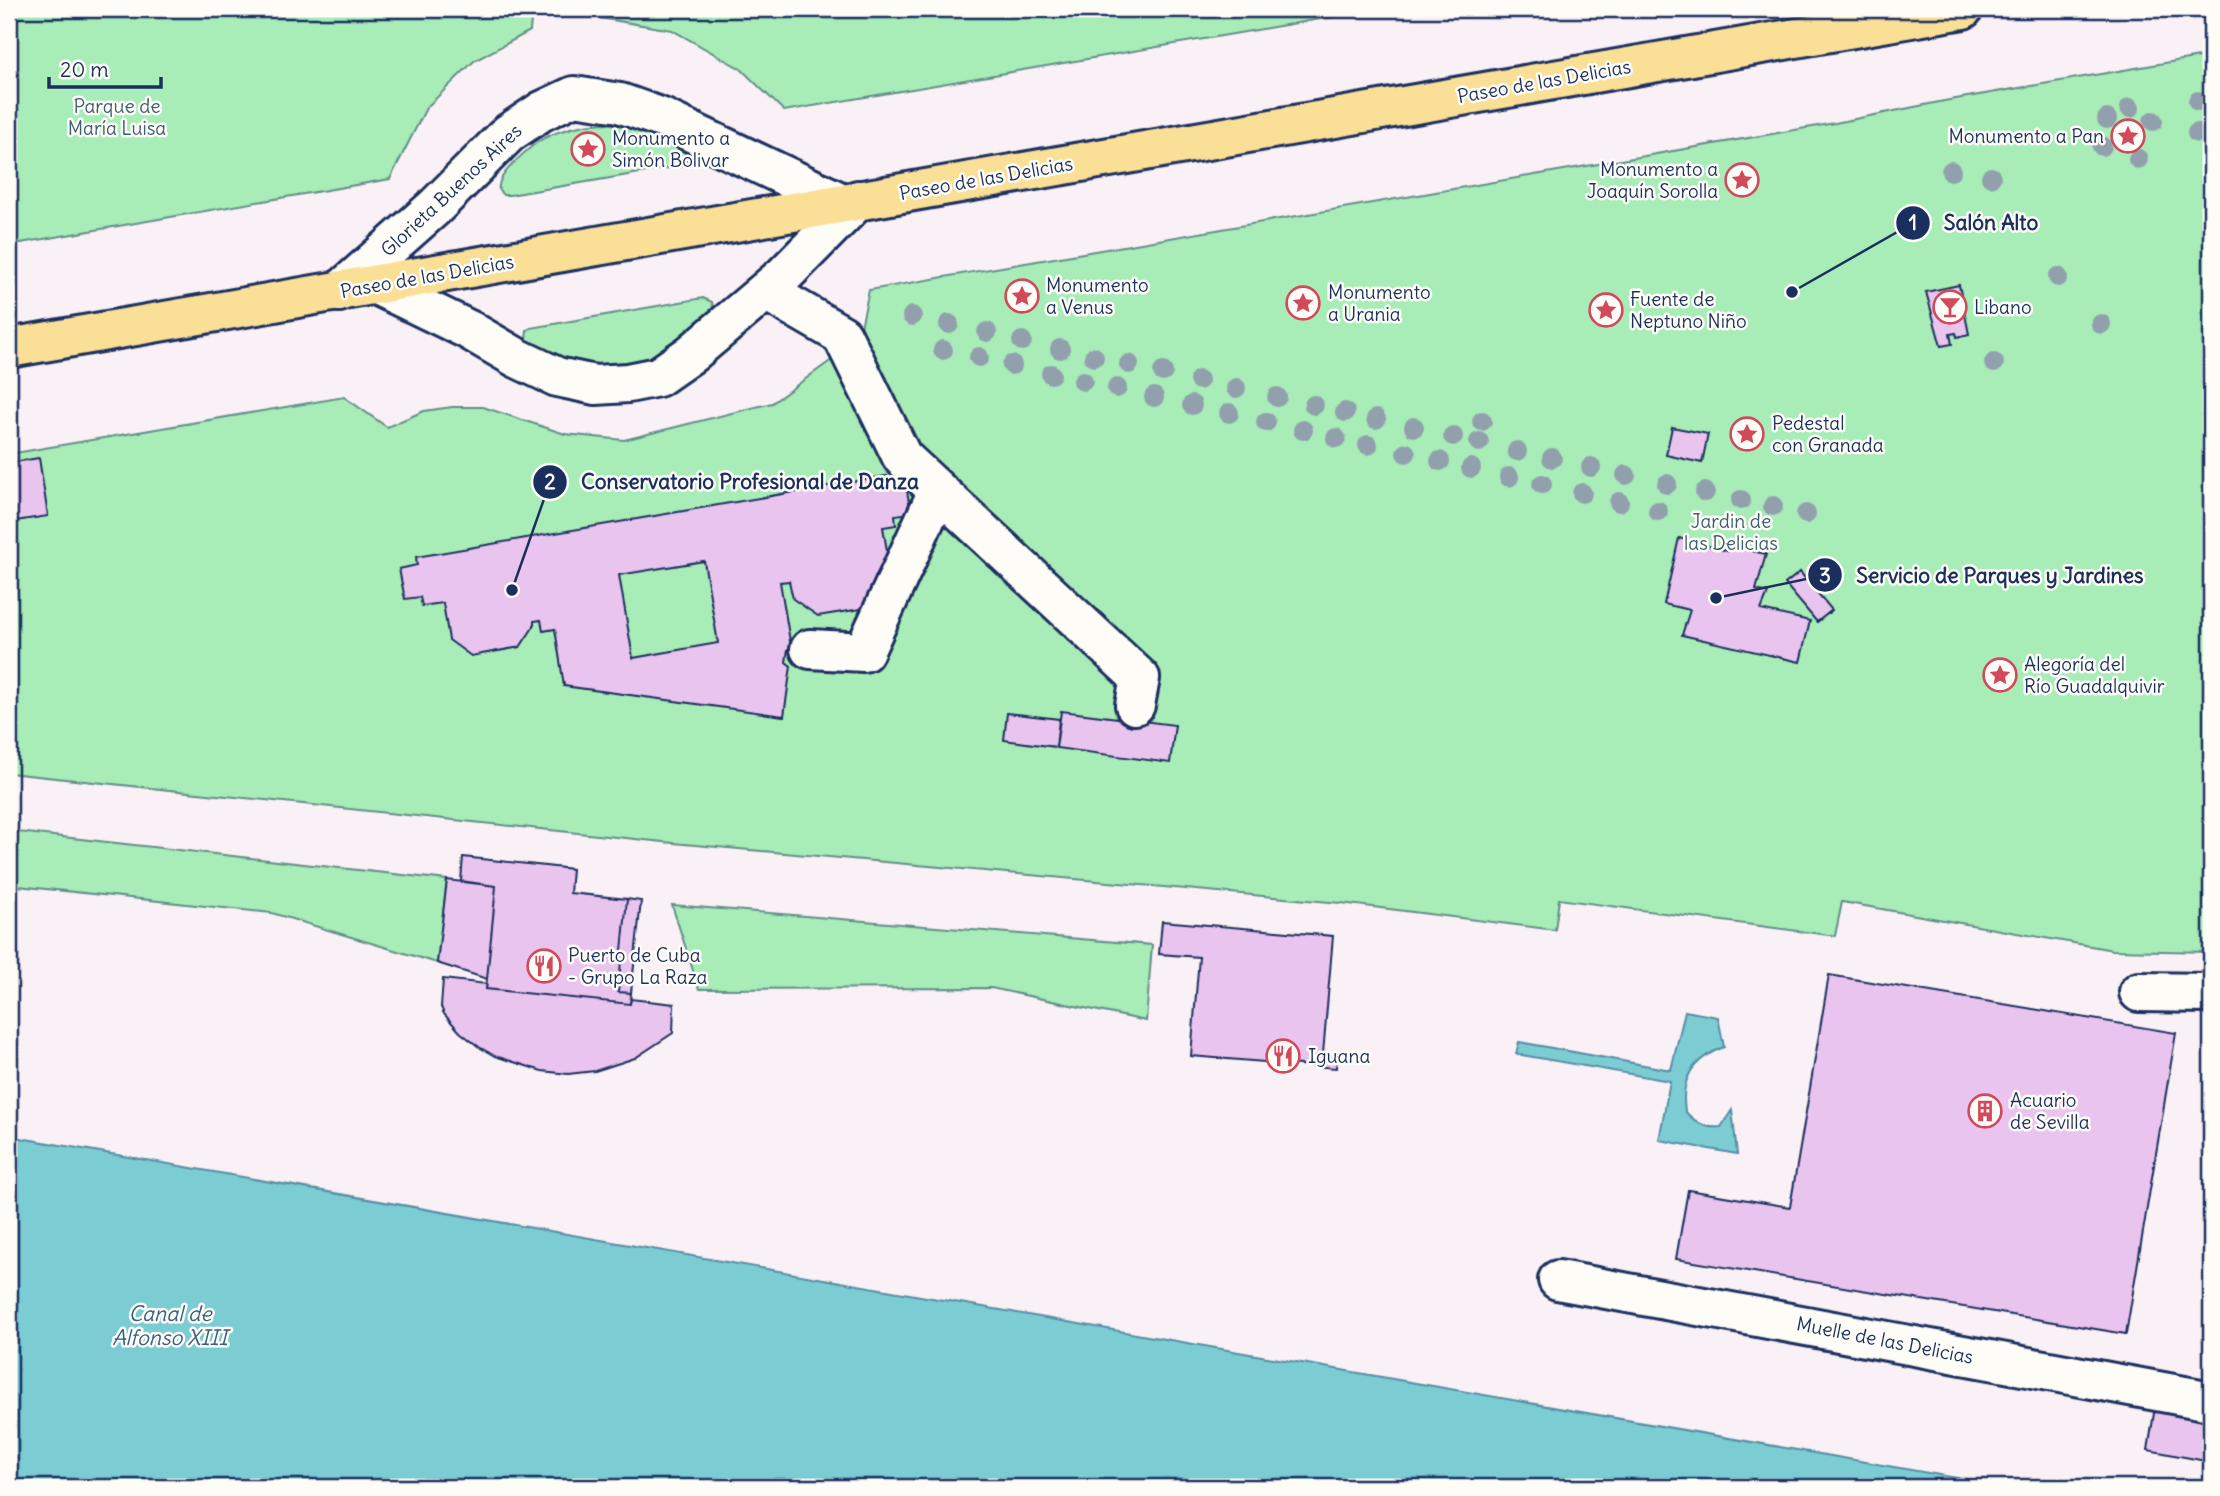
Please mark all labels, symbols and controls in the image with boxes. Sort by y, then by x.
scale bar [49,46,161,90]
street label: Paseo de las Delicias [1455,54,1633,108]
text: 20 m [60,56,109,83]
park label: Parque de María Luisa [68,94,166,140]
place icon: Monumento a Pan [2109,117,2147,155]
street label: Glorieta Buenos Aires [376,119,526,261]
place label: Monumento a Pan [1949,124,2104,148]
place label: Monumento a Simón Bolivar [612,126,730,172]
place icon: Monumento a Simón Bolivar [569,130,607,168]
street label: Paseo de las Delicias [897,151,1075,205]
place label: Monumento a Joaquín Sorolla [1587,157,1718,203]
place icon: Monumento a Joaquín Sorolla [1723,161,1761,199]
callout: Salón Alto [1895,202,2053,244]
text: 1 [1909,209,1917,236]
text: Salón Alto [1944,209,2038,236]
street label: Paseo de las Delicias [338,249,516,303]
place label: Monumento a Venus [1046,273,1149,319]
place icon: Monumento a Venus [1003,277,1041,315]
place label: Monumento a Urania [1328,280,1431,326]
place icon: Monumento a Urania [1284,284,1322,322]
place label: Fuente de Neptuno Niño [1630,287,1747,333]
bar icon: Libano [1931,288,1969,326]
place icon: Fuente de Neptuno Niño [1587,291,1625,329]
place label: Libano [1974,295,2032,319]
place label: Pedestal con Granada [1772,411,1884,457]
place icon: Pedestal con Granada [1728,415,1766,453]
callout: Conservatorio Profesional de Danza [533,461,933,503]
text: 2 [544,468,556,495]
text: Conservatorio Profesional de Danza [581,468,919,495]
park label: Jardin de las Delicias [1684,509,1778,555]
callout: Servicio de Parques y Jardines [1808,554,2158,596]
text: 3 [1819,562,1831,589]
text: Servicio de Parques y Jardines [1856,562,2144,589]
place label: Alegoría del Río Guadalquivir [2024,652,2165,698]
place icon: Alegoría del Río Guadalquivir [1981,656,2019,694]
place label: Puerto de Cuba - Grupo La Raza [568,943,708,989]
restaurant icon: Puerto de Cuba - Grupo La Raza [525,947,563,985]
restaurant icon: Iguana [1264,1037,1302,1075]
place label: Iguana [1308,1044,1370,1068]
place label: Acuario de Sevilla [2010,1088,2090,1134]
building icon: Acuario de Sevilla [1966,1092,2004,1130]
water label: Canal de Alfonso XIII [112,1300,232,1351]
street label: Muelle de las Delicias [1795,1311,1975,1369]

